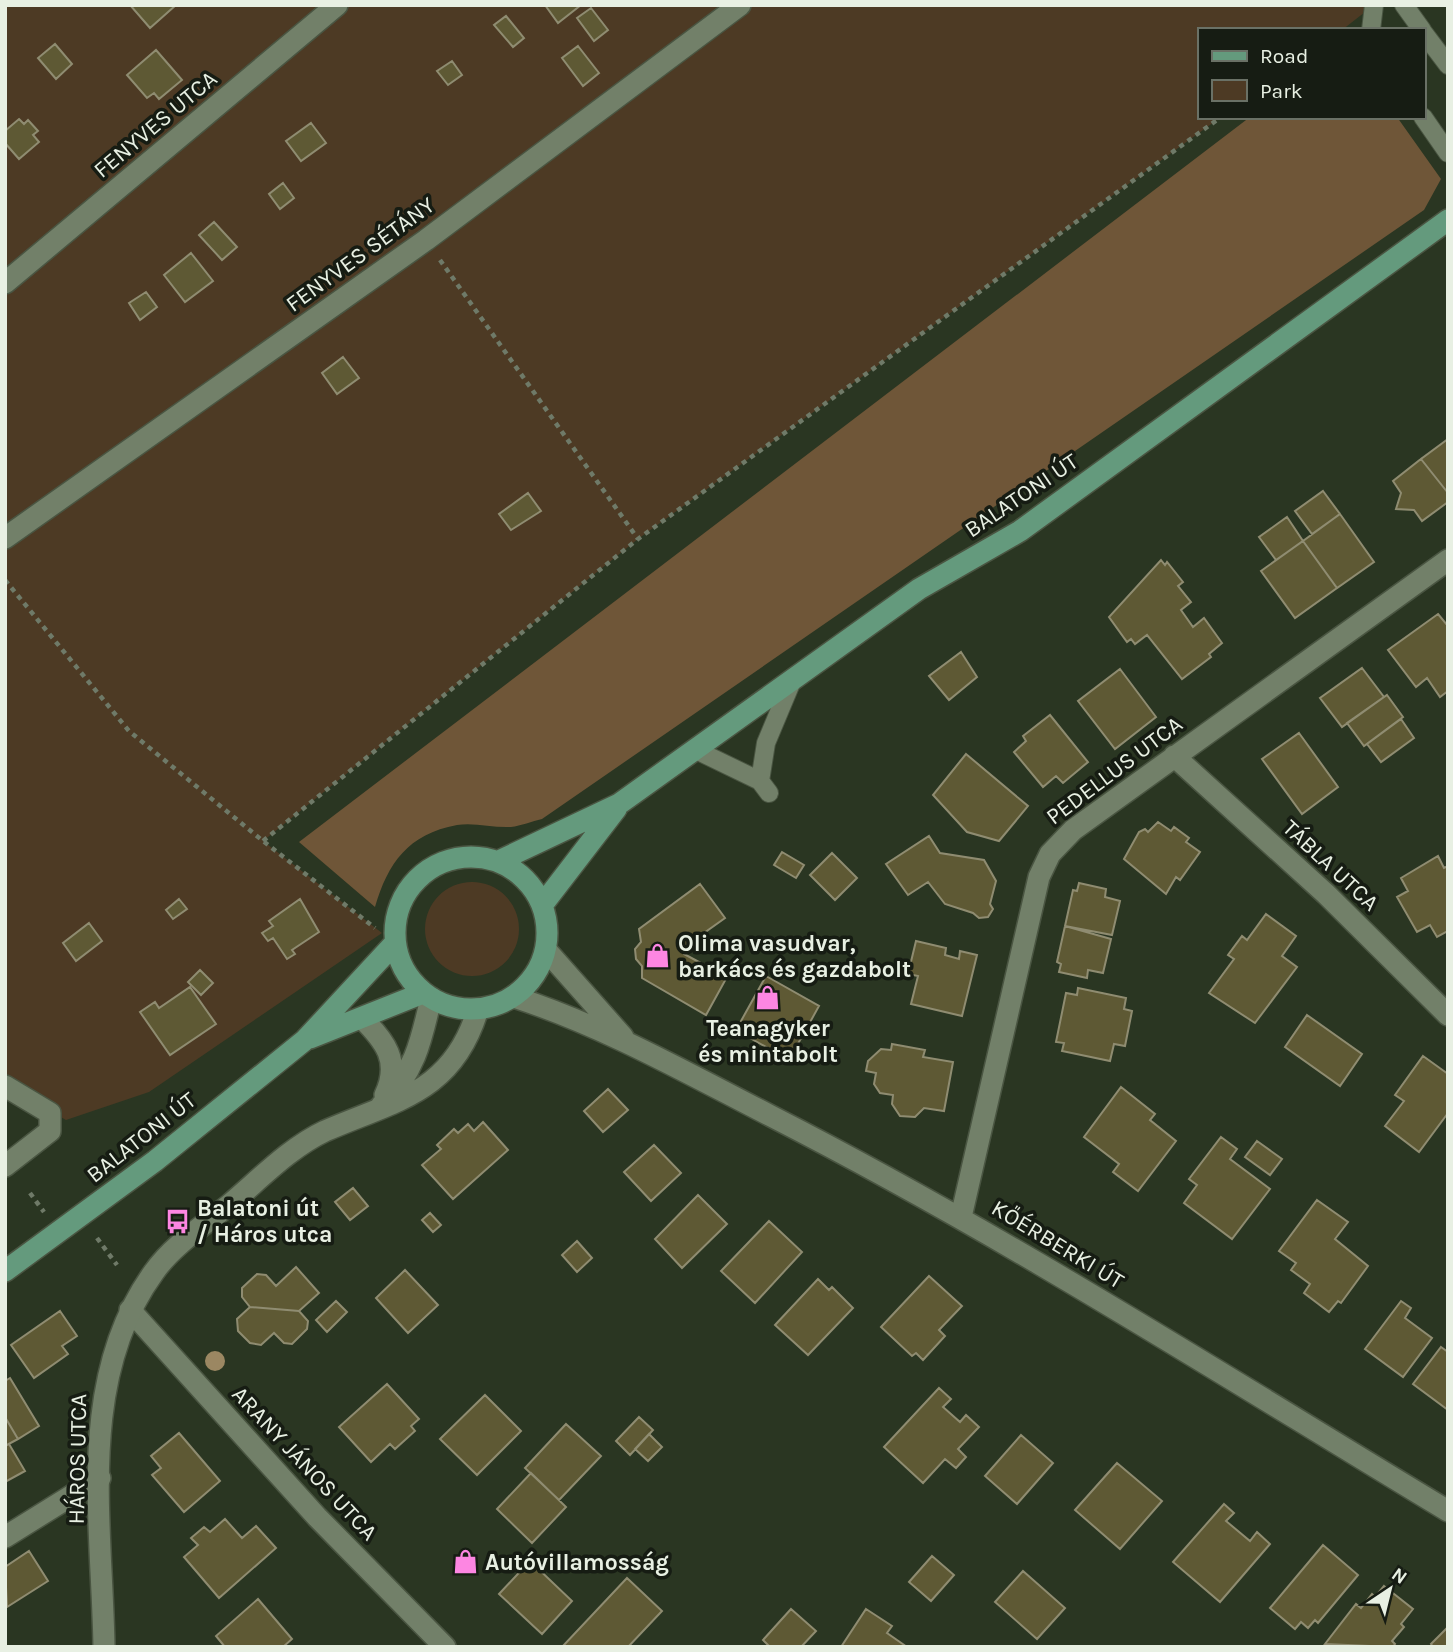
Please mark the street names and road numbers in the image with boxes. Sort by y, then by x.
street label: FENYVES UTCA [88,65,222,184]
street label: FENYVES SÉTÁNY [281,191,440,317]
street label: BALATONI ÚT [959,447,1084,543]
street label: PEDELLUS UTCA [1041,710,1188,830]
street label: TÁBLA UTCA [1277,814,1384,917]
street label: BALATONI ÚT [81,1086,202,1188]
street label: KŐÉRBERKI ÚT [987,1194,1129,1295]
street label: ARANY JÁNOS UTCA [226,1381,383,1546]
street label: HÁROS UTCA [63,1393,92,1525]

